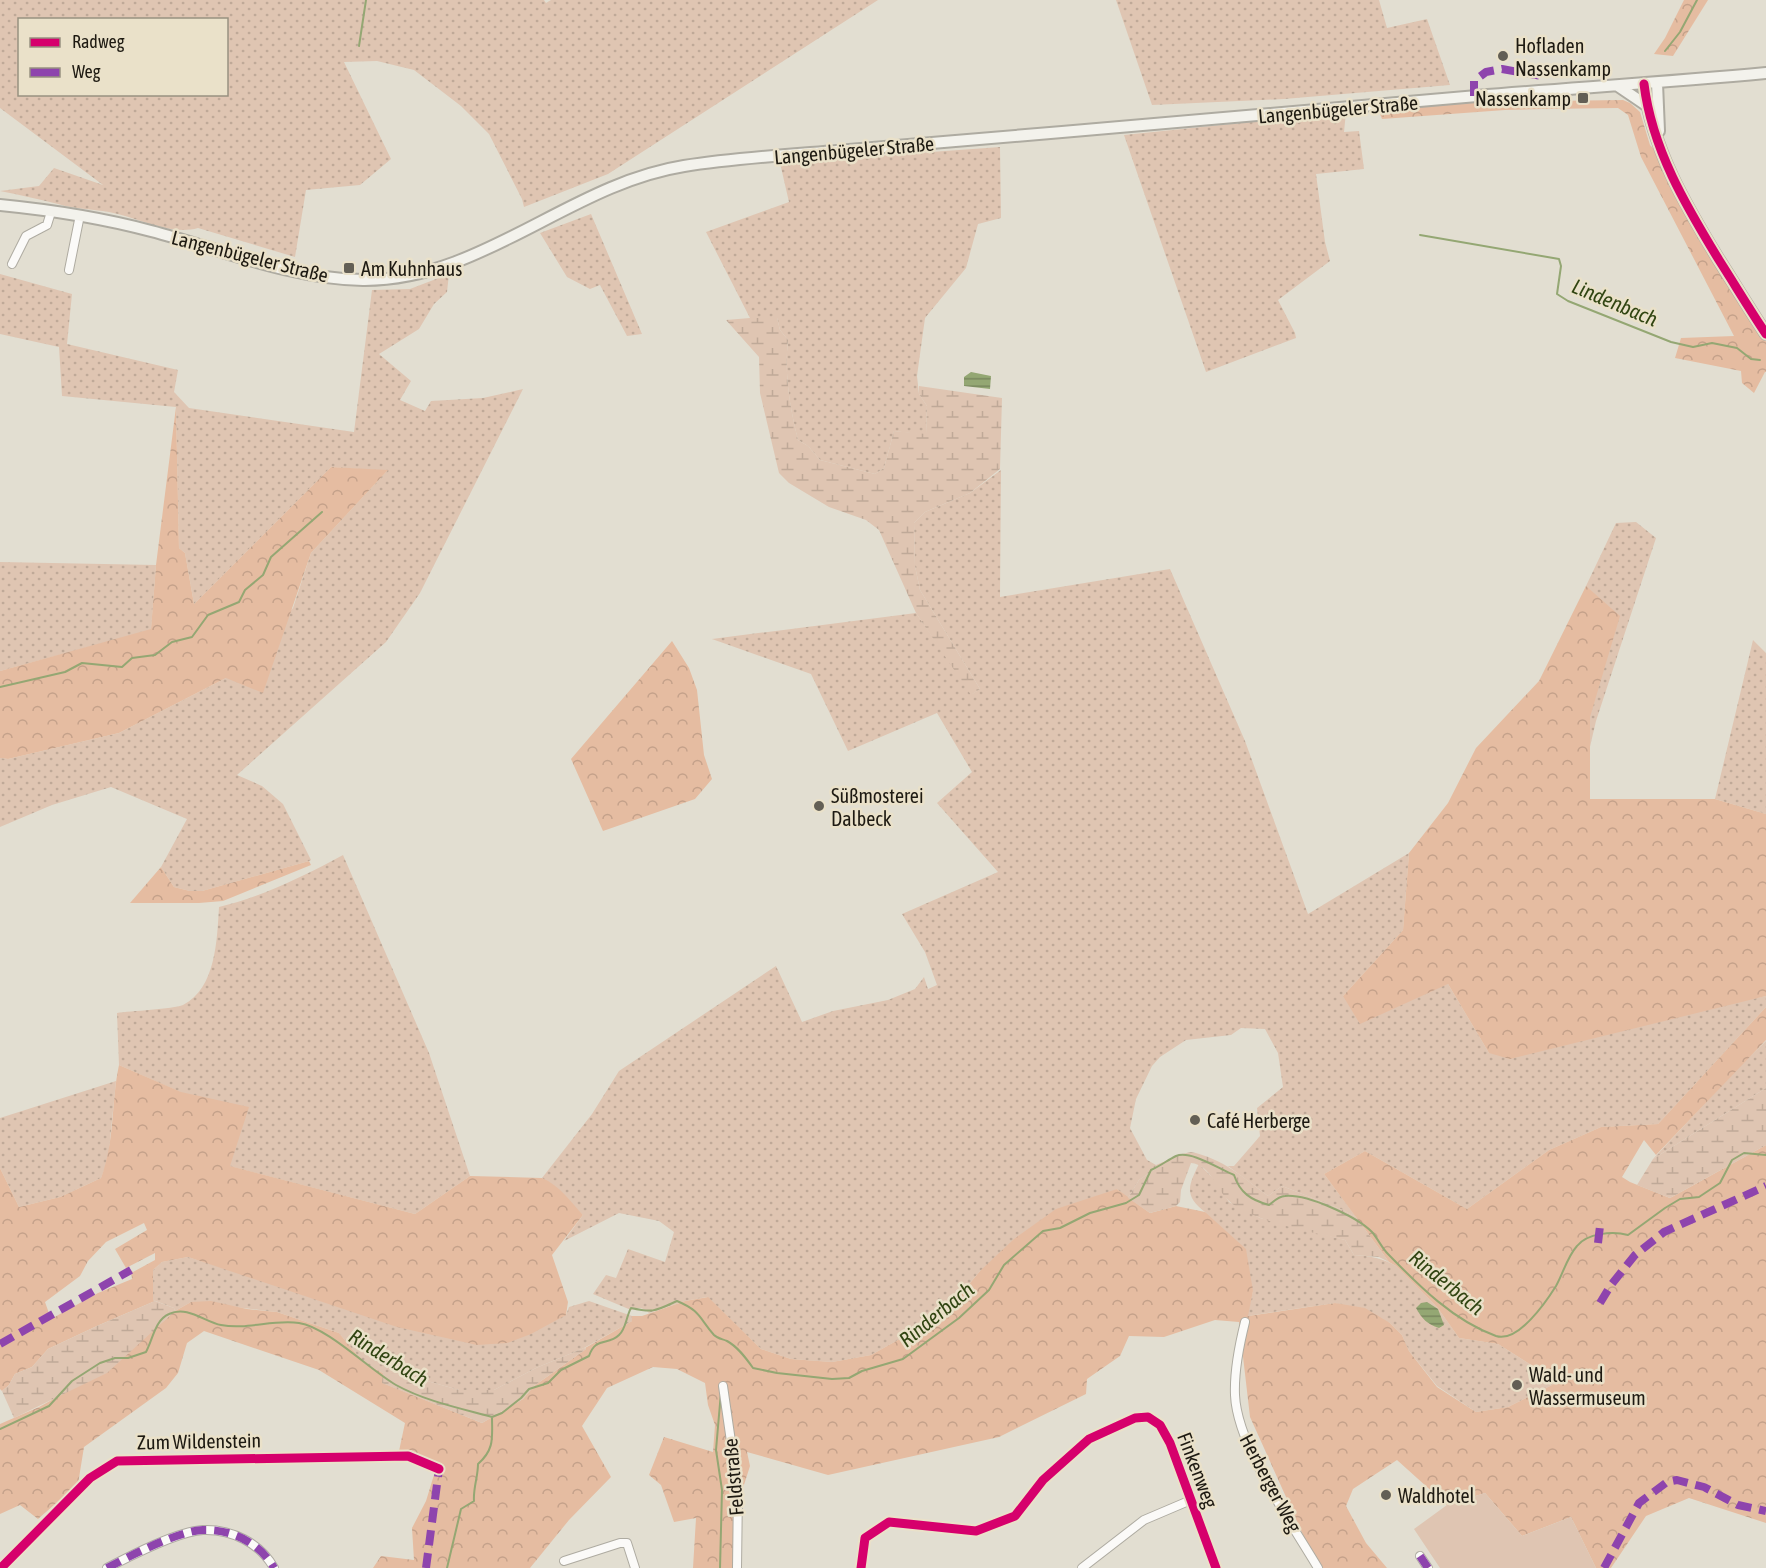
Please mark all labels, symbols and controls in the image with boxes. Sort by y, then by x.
legend [18,18,228,96]
text: Radweg [72,31,125,52]
place label: Hofladen Nassenkamp [1515,34,1611,80]
marker: Hofladen Nassenkamp [1496,49,1510,63]
text: Weg [72,61,101,82]
place label: Nassenkamp [1475,87,1571,110]
street label: Langenbügeler Straße [1257,91,1419,127]
marker: Nassenkamp [1576,91,1590,105]
street label: Langenbügeler Straße [773,132,935,168]
street label: Langenbügeler Straße [169,225,331,287]
place label: Am Kuhnhaus [361,257,462,280]
marker: Am Kuhnhaus [342,261,356,275]
water label: Lindenbach [1569,273,1661,331]
place label: Süßmosterei Dalbeck [831,784,924,830]
marker: Süßmosterei Dalbeck [812,799,826,813]
place label: Café Herberge [1207,1109,1310,1132]
marker: Café Herberge [1188,1113,1202,1127]
water label: Rinderbach [1405,1245,1489,1319]
water label: Rinderbach [894,1277,978,1351]
water label: Rinderbach [345,1323,433,1391]
place label: Wald- und Wassermuseum [1529,1363,1646,1409]
marker: Wald- und Wassermuseum [1510,1378,1524,1392]
street label: Zum Wildenstein [137,1428,261,1454]
street label: Finkenweg [1173,1429,1223,1511]
street label: Herberger Weg [1236,1430,1307,1536]
street label: Feldstraße [718,1437,748,1517]
place label: Waldhotel [1398,1484,1476,1507]
marker: Waldhotel [1379,1488,1393,1502]

